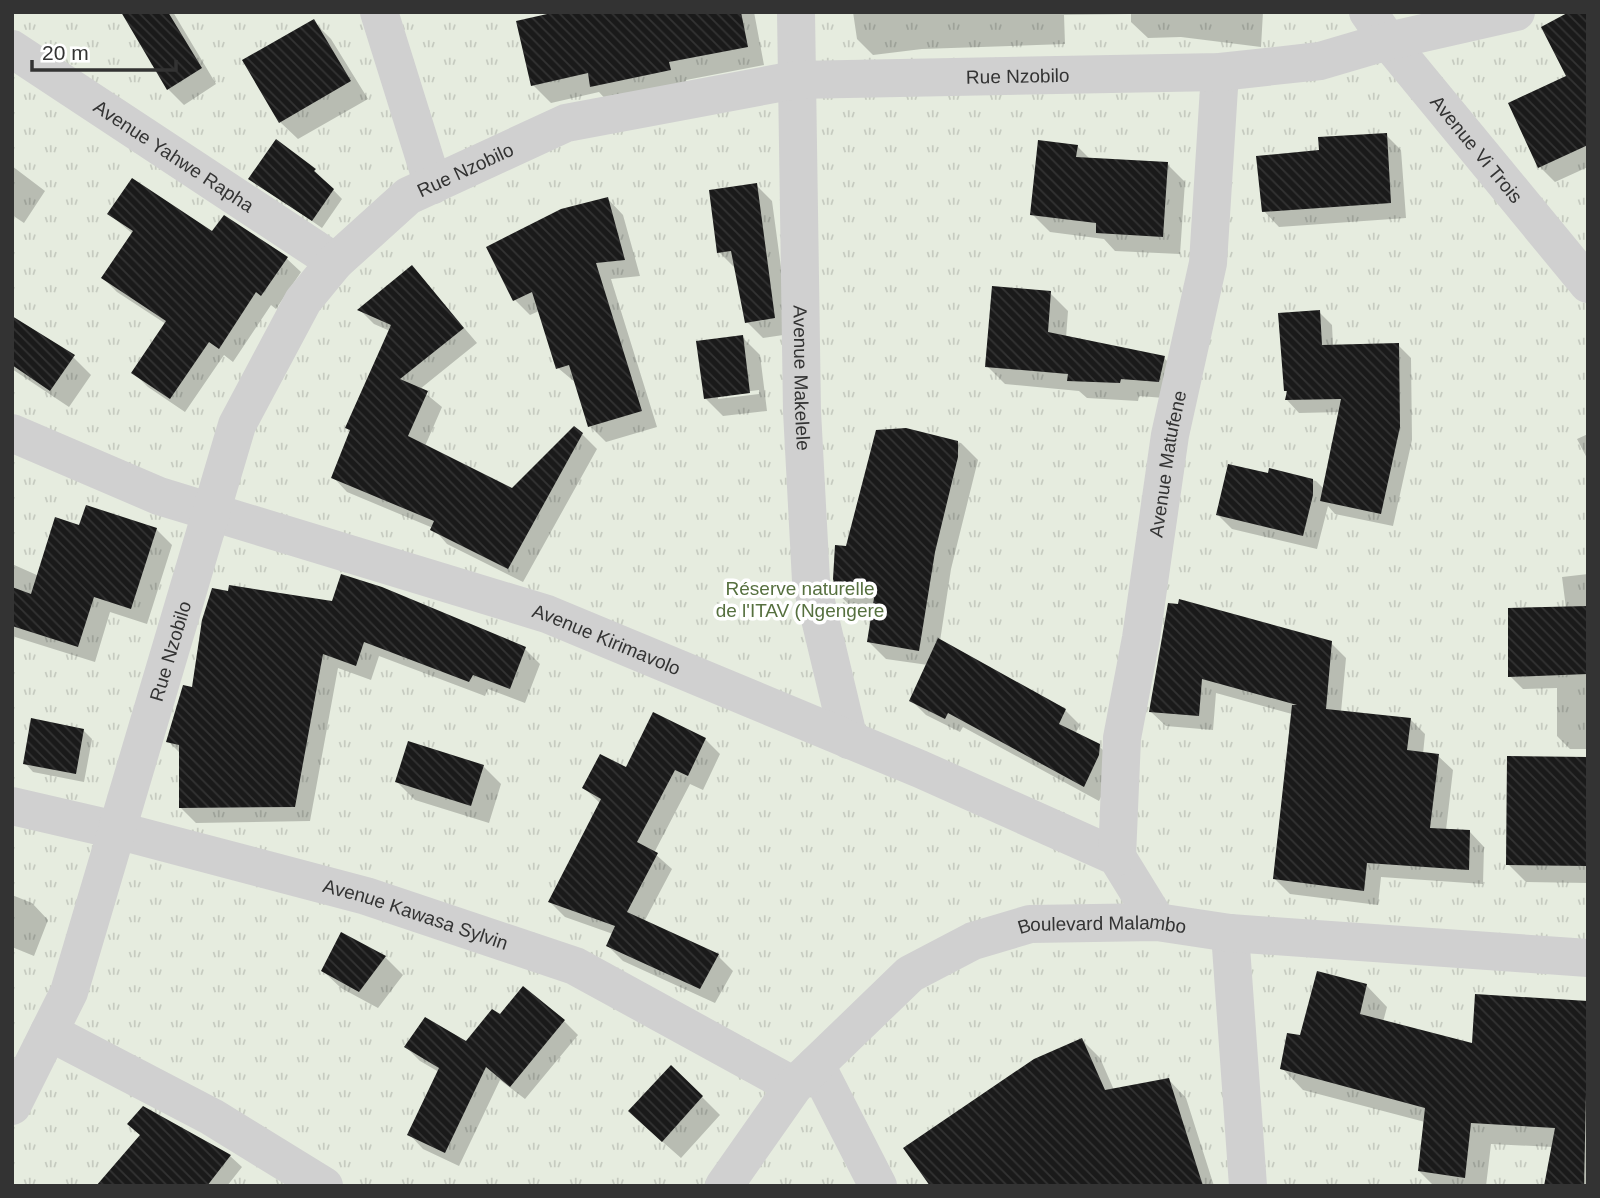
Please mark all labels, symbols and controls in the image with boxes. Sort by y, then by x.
scale bar [32,28,175,72]
text: 20 m [42,41,89,64]
street label: Rue Nzobilo [966,64,1070,87]
street label: Avenue Vi Trois [1427,91,1527,207]
street label: Avenue Yahwe Rapha [90,96,258,216]
street label: Rue Nzobilo [414,138,516,201]
street label: Avenue Makelele [790,305,815,451]
street label: Avenue Matufene [1145,388,1190,539]
park label: Réserve naturelle de l'ITAV (Ngengere [716,578,884,621]
street label: Rue Nzobilo [145,598,195,704]
street label: Avenue Kirimavolo [530,600,684,679]
street label: Avenue Kawasa Sylvin [321,875,511,953]
street label: Boulevard Malambo [1015,911,1188,938]

